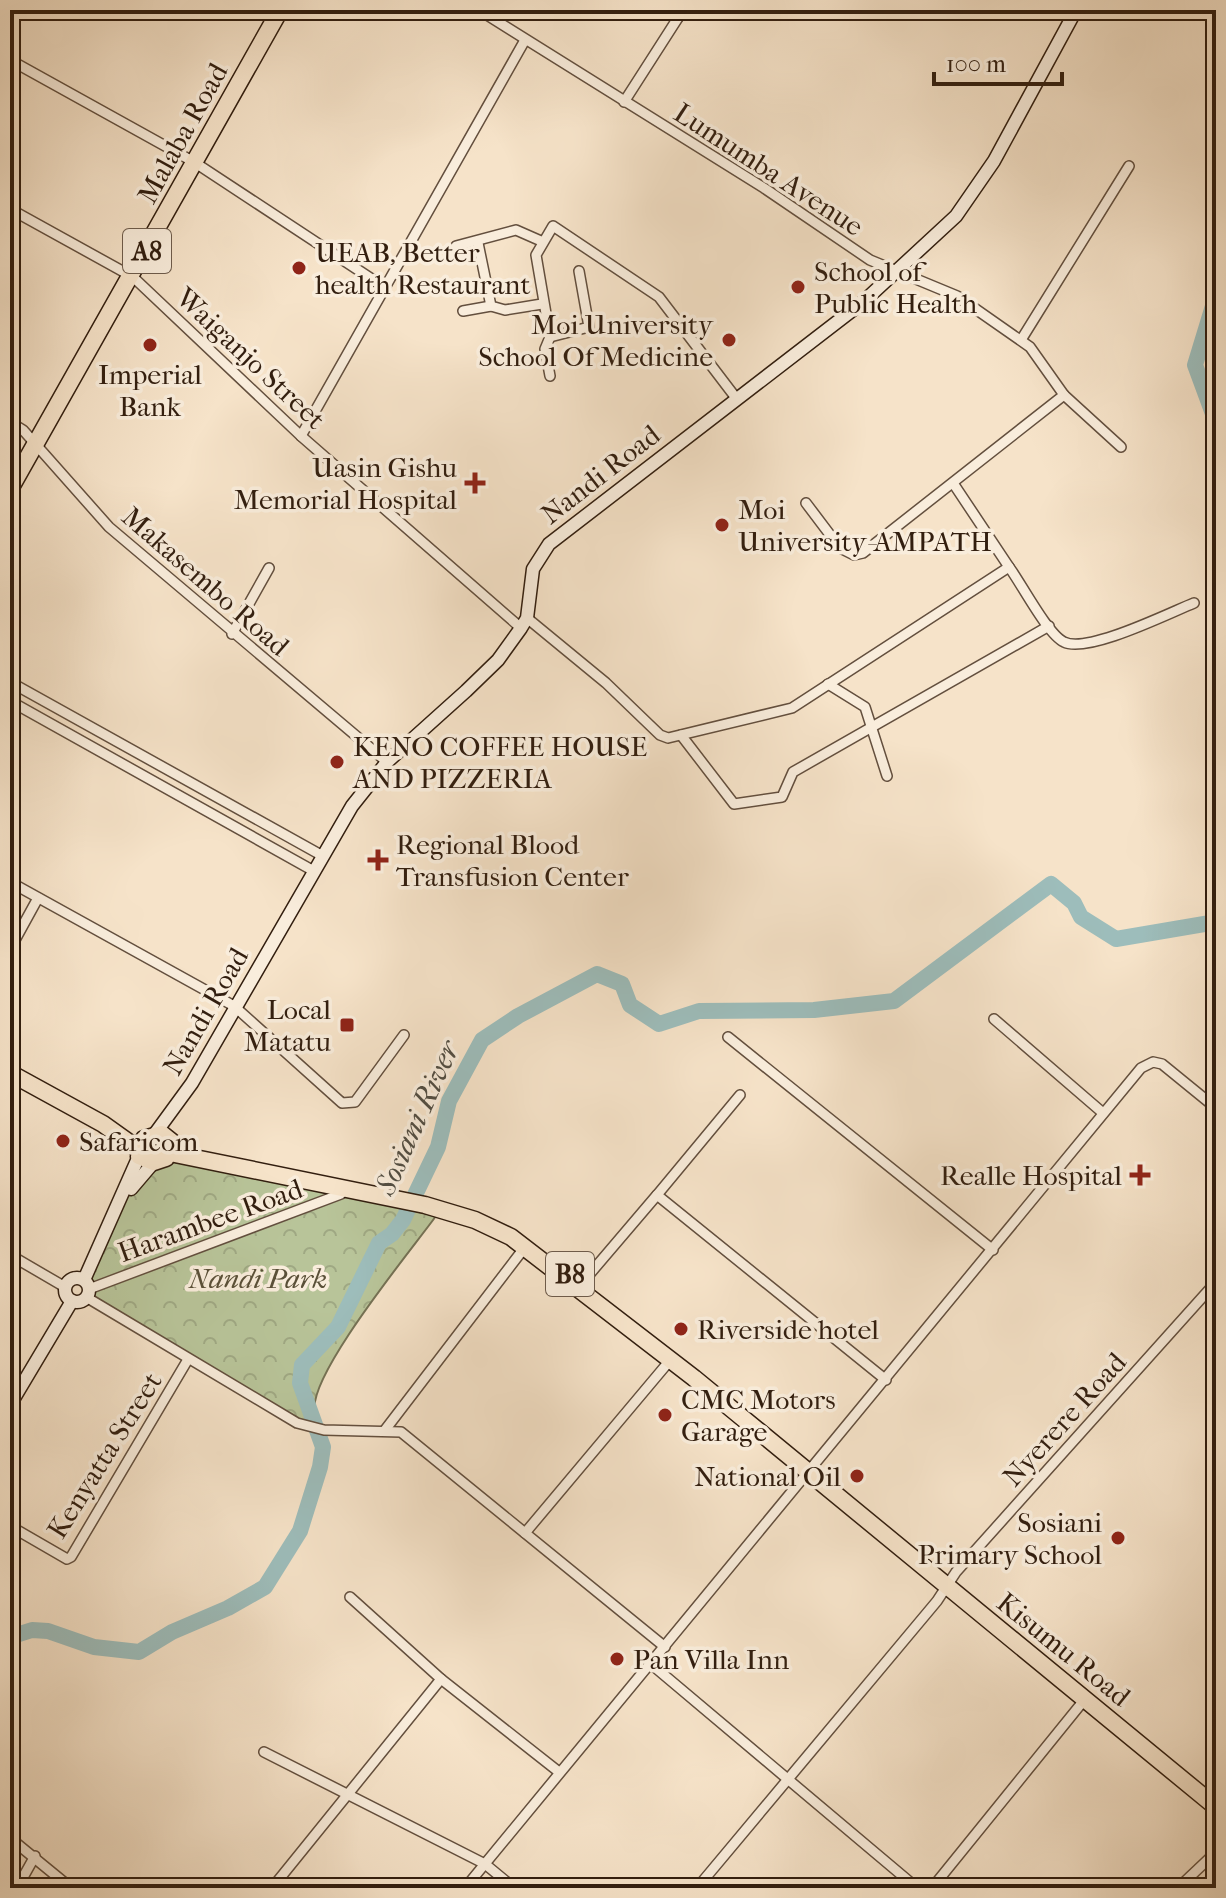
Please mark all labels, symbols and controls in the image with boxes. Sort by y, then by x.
scale bar [934,36,1062,86]
text: 100 m [946,50,1006,78]
street label: Malaba Road [130,57,235,209]
street label: Lumumba Avenue [668,96,870,243]
road number: A8 [123,229,171,273]
place label: UEAB, Better health Restaurant [315,236,530,301]
place label: School of Public Health [814,255,977,320]
marker: UEAB, Better health Restaurant [290,259,308,277]
marker: School of Public Health [789,278,807,296]
street label: Waiganjo Street [168,280,332,436]
place label: Moi University School Of Medicine [478,308,714,373]
marker: Moi University School Of Medicine [720,331,738,349]
marker: Imperial Bank [141,336,159,354]
place label: Imperial Bank [98,358,202,423]
street label: Nandi Road [534,417,667,531]
place label: Uasin Gishu Memorial Hospital [234,451,457,516]
marker: Uasin Gishu Memorial Hospital [464,472,486,494]
place label: Moi University-AMPATH [738,493,992,558]
street label: Makasembo Road [115,500,296,663]
marker: Moi University-AMPATH [713,516,731,534]
place label: KENO COFFEE HOUSE AND PIZZERIA [352,730,647,795]
marker: KENO COFFEE HOUSE AND PIZZERIA [328,753,346,771]
place label: Regional Blood Transfusion Center [396,828,629,893]
marker: Regional Blood Transfusion Center [367,849,389,871]
street label: Nandi Road [156,941,255,1081]
place label: Local Matatu [244,993,331,1058]
marker: Local Matatu [338,1016,356,1034]
water label: Sosiani River [368,1033,468,1202]
place label: Safaricom [79,1125,199,1158]
marker: Safaricom [54,1132,72,1150]
place label: Realle Hospital [940,1159,1122,1192]
marker: Realle Hospital [1129,1164,1151,1186]
street label: Harambee Road [113,1172,308,1269]
road number: B8 [546,1252,594,1296]
park label: Nandi Park [188,1262,327,1295]
place label: Riverside hotel [697,1313,879,1346]
marker: Riverside hotel [672,1320,690,1338]
street label: Nyerere Road [996,1345,1133,1493]
street label: Kenyatta Street [40,1366,169,1544]
place label: CMC Motors Garage [681,1383,836,1448]
marker: CMC Motors Garage [656,1406,674,1424]
place label: National Oil [694,1460,841,1493]
marker: National Oil [848,1467,866,1485]
place label: Sosiani Primary School [918,1506,1102,1571]
marker: Sosiani Primary School [1109,1529,1127,1547]
street label: Kisumu Road [990,1586,1138,1714]
place label: Pan Villa Inn [633,1643,789,1676]
marker: Pan Villa Inn [608,1650,626,1668]

